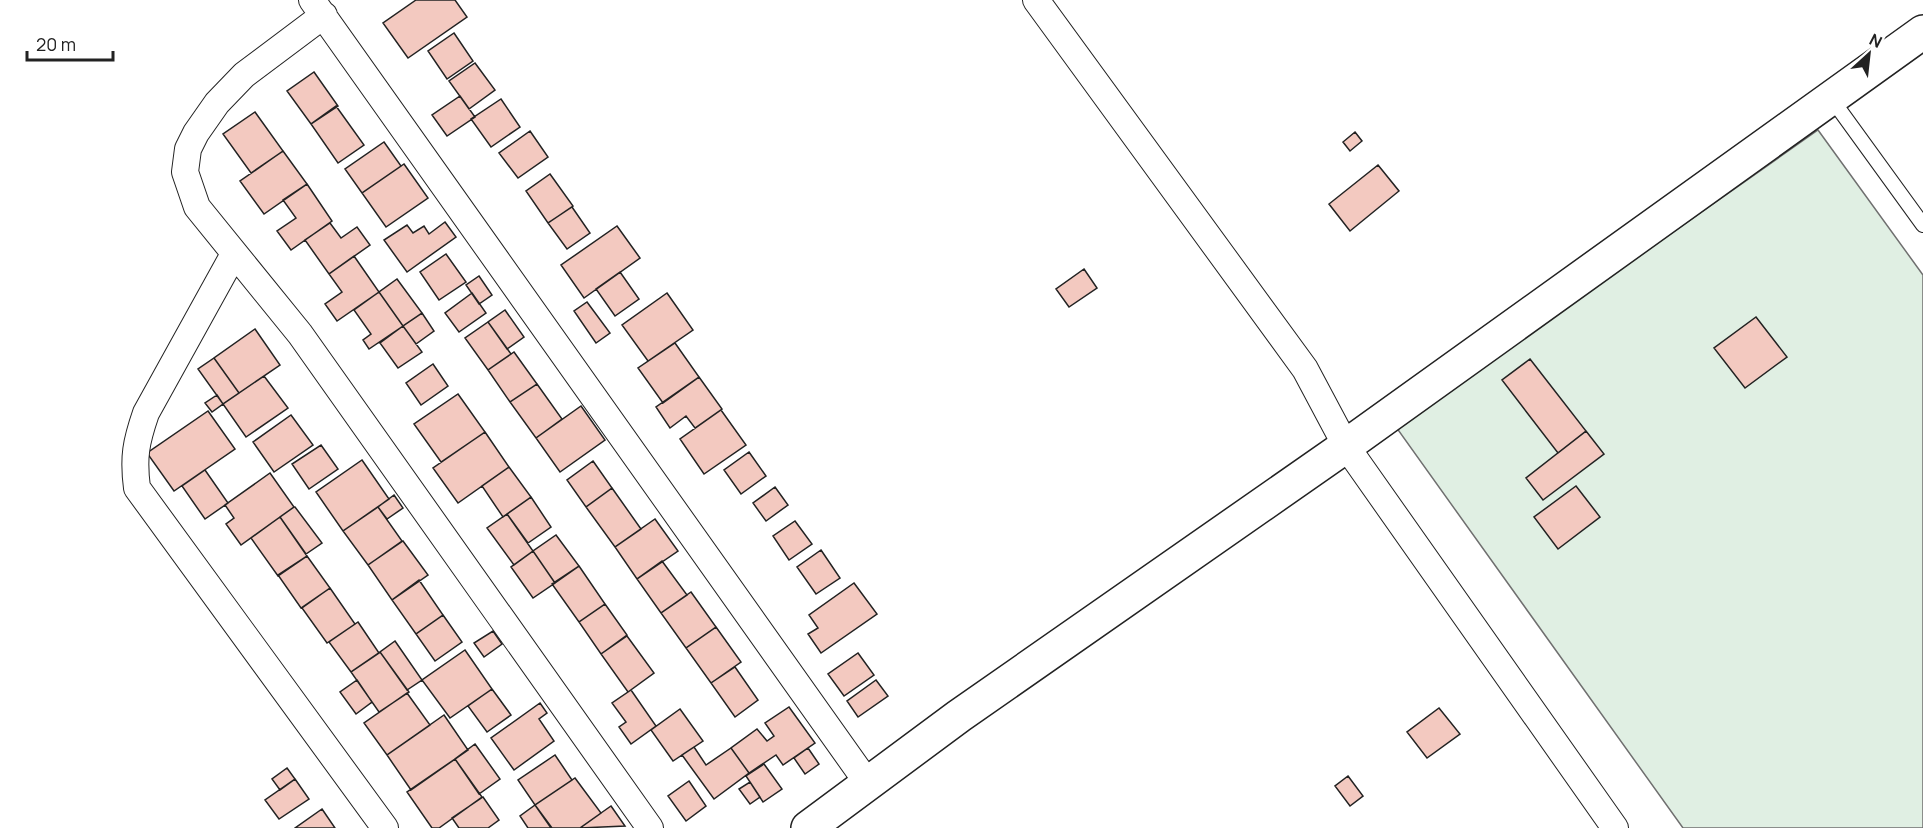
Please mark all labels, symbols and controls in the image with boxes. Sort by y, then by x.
scale bar [27,24,112,62]
north arrow [1839,24,1899,84]
text: N [1866,28,1886,53]
text: 20 m [36,32,76,56]

